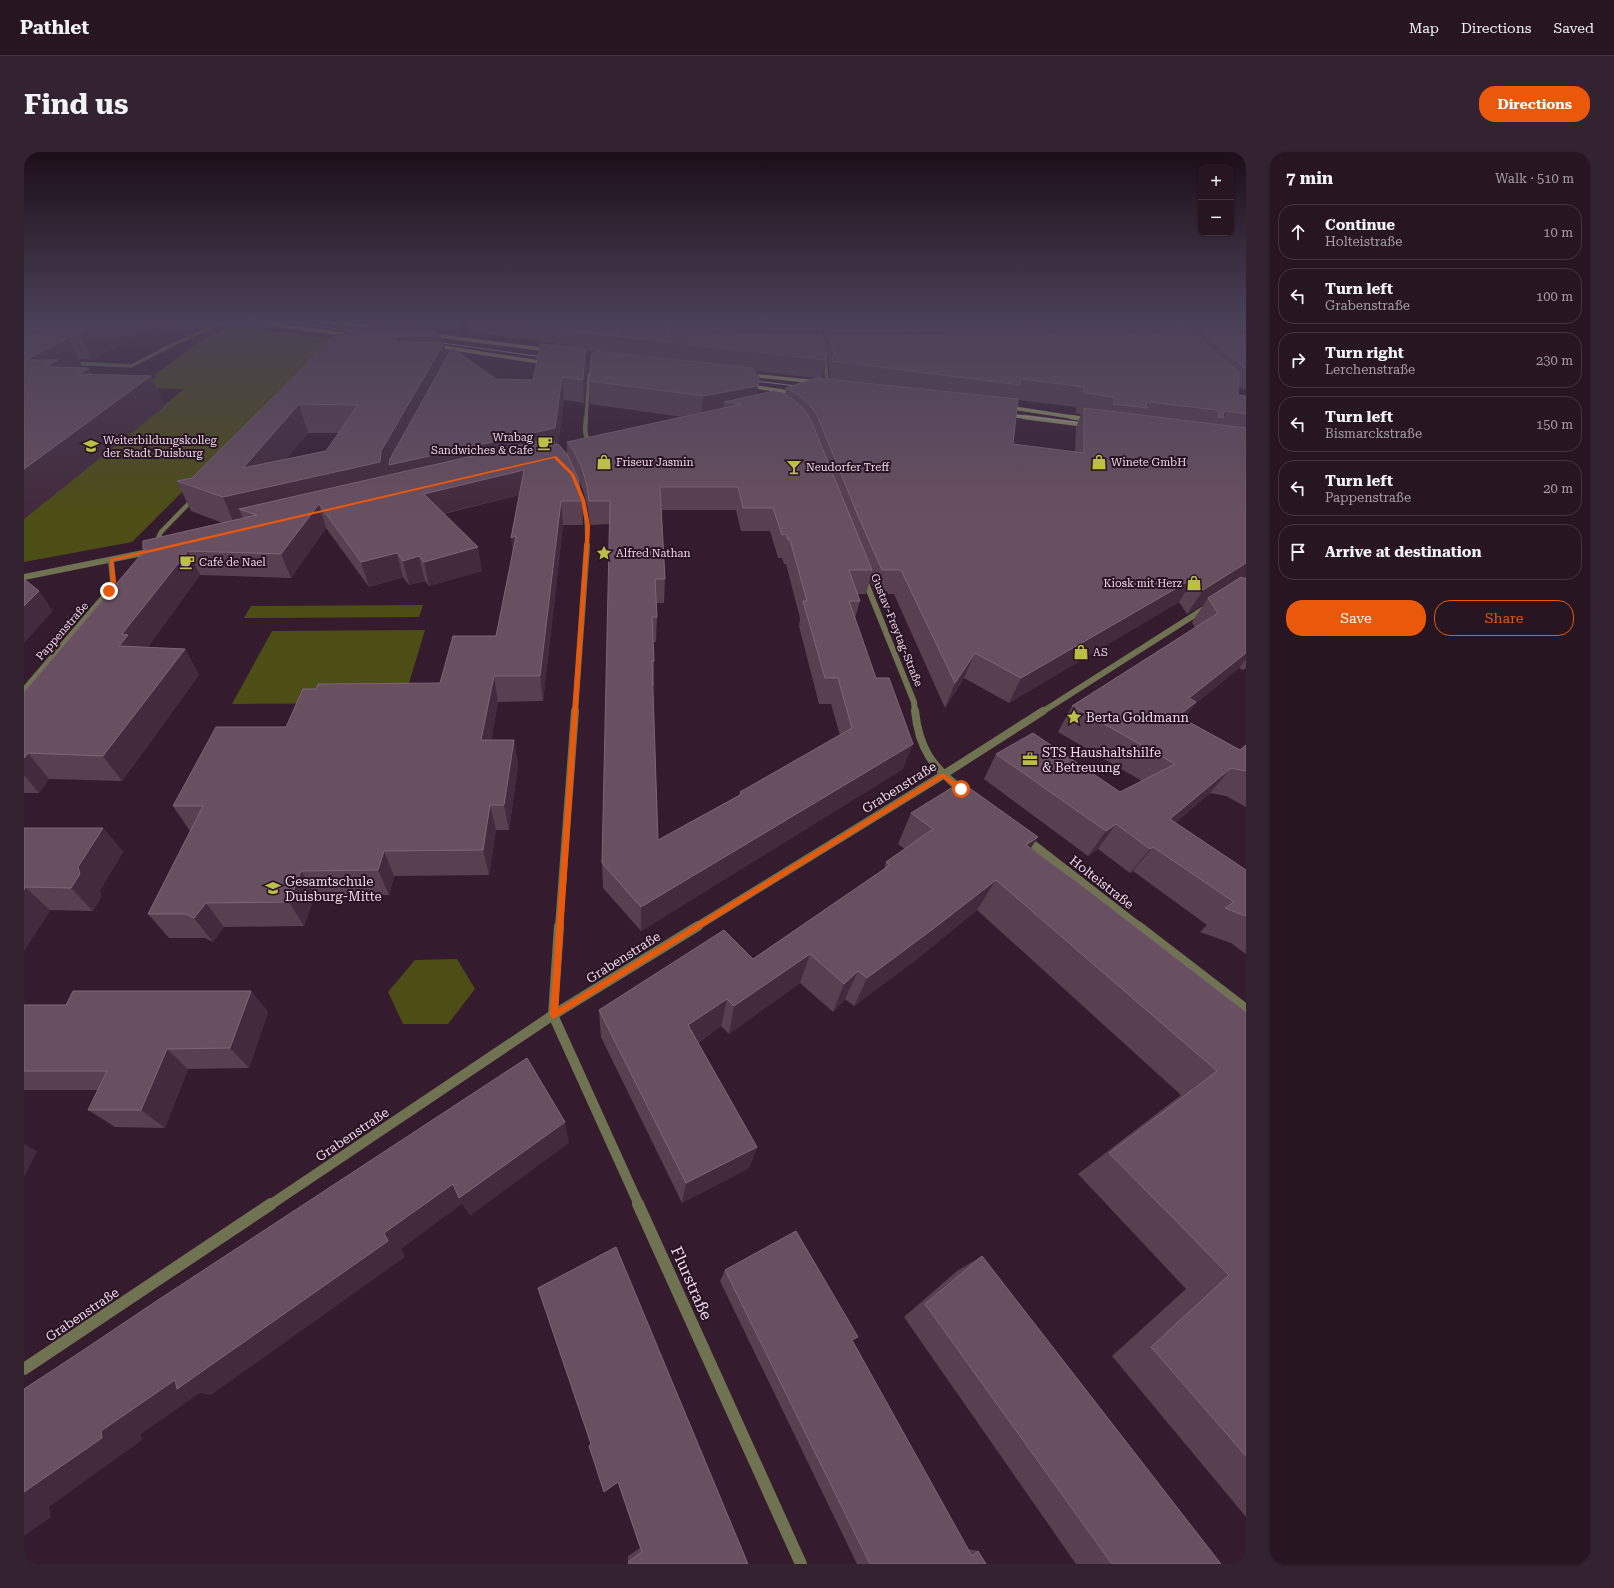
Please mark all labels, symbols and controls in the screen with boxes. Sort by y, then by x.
text: Pathlet [20,16,89,39]
text: Map [1409,20,1439,36]
text: Directions [1461,20,1531,36]
text: Saved [1553,20,1594,36]
button: Directions [1479,86,1590,122]
text: Find us [24,88,128,121]
map controls [1198,164,1234,236]
button: + [1198,164,1234,200]
text: 7 min [1286,168,1333,188]
text: Walk · 510 m [1495,171,1574,186]
button: − [1198,200,1234,236]
text: Continue [1325,216,1395,234]
icon: ahead [1287,221,1309,243]
text: 10 m [1543,225,1573,240]
text: Holteistraße [1325,234,1402,249]
text: Turn left [1325,280,1393,298]
icon: left [1287,285,1309,307]
text: 100 m [1536,289,1573,304]
text: Grabenstraße [1325,298,1410,313]
text: Turn right [1325,344,1404,362]
icon: right [1287,349,1309,371]
text: 230 m [1536,353,1573,368]
text: Lerchenstraße [1325,362,1415,377]
text: Turn left [1325,408,1393,426]
icon: left [1287,413,1309,435]
text: 150 m [1536,417,1573,432]
text: Bismarckstraße [1325,426,1422,441]
place label: Wrabag Sandwiches & Cafe [431,431,534,457]
place label: Weiterbildungskolleg der Stadt Duisburg [103,434,217,460]
cafe icon: Wrabag Sandwiches & Cafe [536,434,554,452]
school or university icon: Weiterbildungskolleg der Stadt Duisburg [82,437,100,455]
shop icon: Friseur Jasmin [595,453,613,471]
shop icon: Winete GmbH [1090,453,1108,471]
place label: Friseur Jasmin [616,456,694,469]
place label: Winete GmbH [1111,456,1186,469]
bar icon: Neudorfer Treff [785,458,803,476]
place label: Neudorfer Treff [806,461,890,474]
text: Turn left [1325,472,1393,490]
icon: left [1287,477,1309,499]
text: 20 m [1543,481,1573,496]
text: Pappenstraße [1325,490,1411,505]
icon: arrive [1287,541,1309,563]
text: Arrive at destination [1325,543,1481,561]
place icon: Alfred Nathan [595,544,613,562]
place label: Alfred Nathan [616,547,691,560]
cafe icon: Café de Nael [178,553,196,571]
place label: Café de Nael [199,556,266,569]
street label: Gustav-Freytag-Straße [868,572,925,689]
shop icon: Kiosk mit Herz [1185,574,1203,592]
place label: Kiosk mit Herz [1104,577,1182,590]
route end [100,582,118,600]
street label: Pappenstraße [34,600,91,663]
button: Save [1286,600,1426,636]
button: Share [1434,600,1574,636]
shop icon: AS [1072,643,1090,661]
place label: AS [1093,646,1108,659]
place icon: Berta Goldmann [1065,708,1083,726]
place label: Berta Goldmann [1086,710,1190,725]
place label: STS Haushaltshilfe & Betreuung [1042,745,1161,775]
office icon: STS Haushaltshilfe & Betreuung [1021,750,1039,768]
street label: Grabenstraße [859,759,939,816]
route start [952,780,970,798]
street label: Holteistraße [1067,853,1137,912]
place label: Gesamtschule Duisburg-Mitte [285,874,382,904]
school or university icon: Gesamtschule Duisburg-Mitte [264,879,282,897]
street label: Grabenstraße [583,929,663,986]
street label: Grabenstraße [313,1104,392,1164]
street label: Flurstraße [667,1243,716,1323]
street label: Grabenstraße [43,1284,122,1344]

